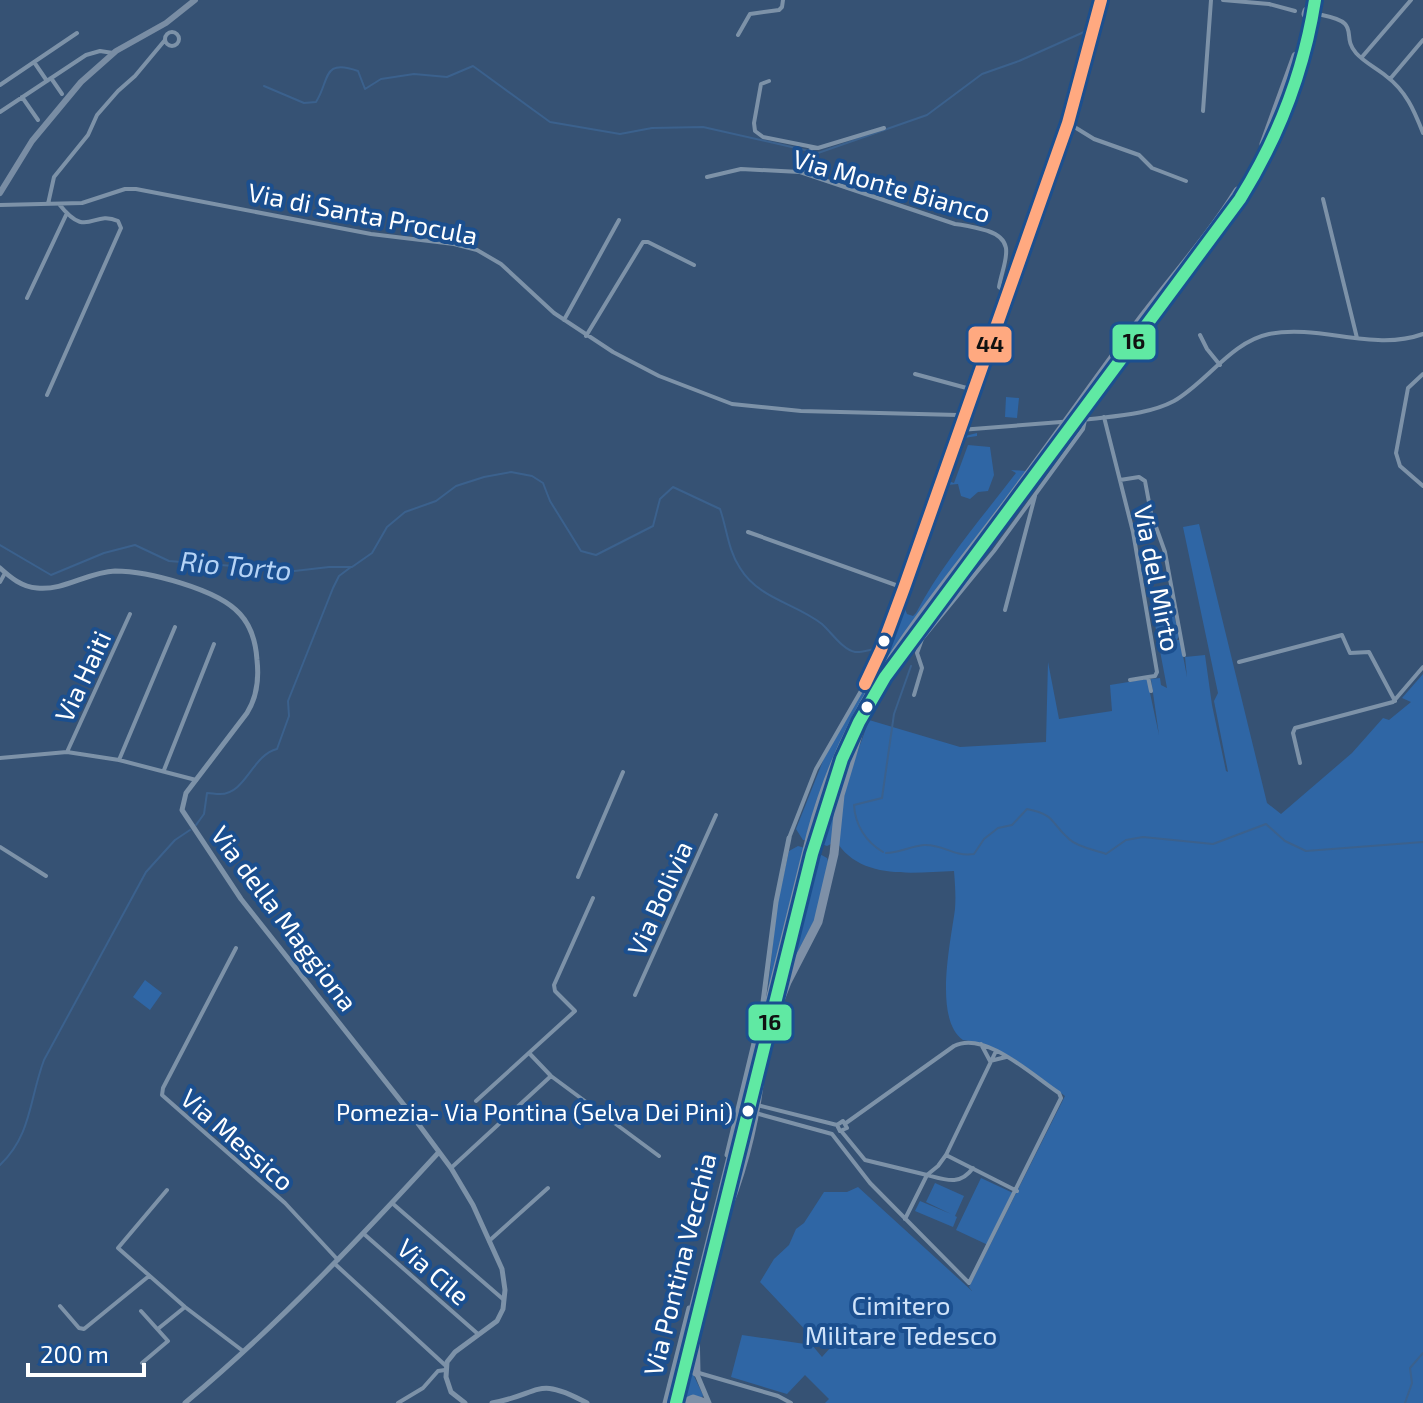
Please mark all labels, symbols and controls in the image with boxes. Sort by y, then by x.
street label: Via Monte Bianco [790,142,994,228]
street label: Via di Santa Procula [246,176,480,250]
line badge: 16 [1111,323,1157,361]
line badge: 44 [967,325,1013,364]
text: 16 [1123,327,1145,353]
text: 44 [976,330,1004,356]
street label: Via del Mirto [1129,502,1187,654]
water label: Rio Torto [179,543,293,587]
street label: Via Haiti [47,626,117,726]
unlabelled marker [876,633,892,649]
unlabelled marker [859,699,875,715]
street label: Via della Maggiona [205,819,365,1017]
street label: Via Bolivia [620,836,698,960]
line badge: 16 [747,1003,793,1042]
text: 16 [759,1008,781,1034]
street label: Via Messico [175,1082,301,1196]
place label: Pomezia- Via Pontina (Selva Dei Pini) [336,1097,733,1126]
marker: Pomezia- Via Pontina (Selva Dei Pini) [740,1103,756,1119]
street label: Via Pontina Vecchia [636,1150,722,1378]
street label: Via Cile [392,1231,476,1311]
park label: Cimitero Militare Tedesco [805,1289,997,1350]
scale bar [28,1327,144,1377]
text: 200 m [40,1339,109,1368]

